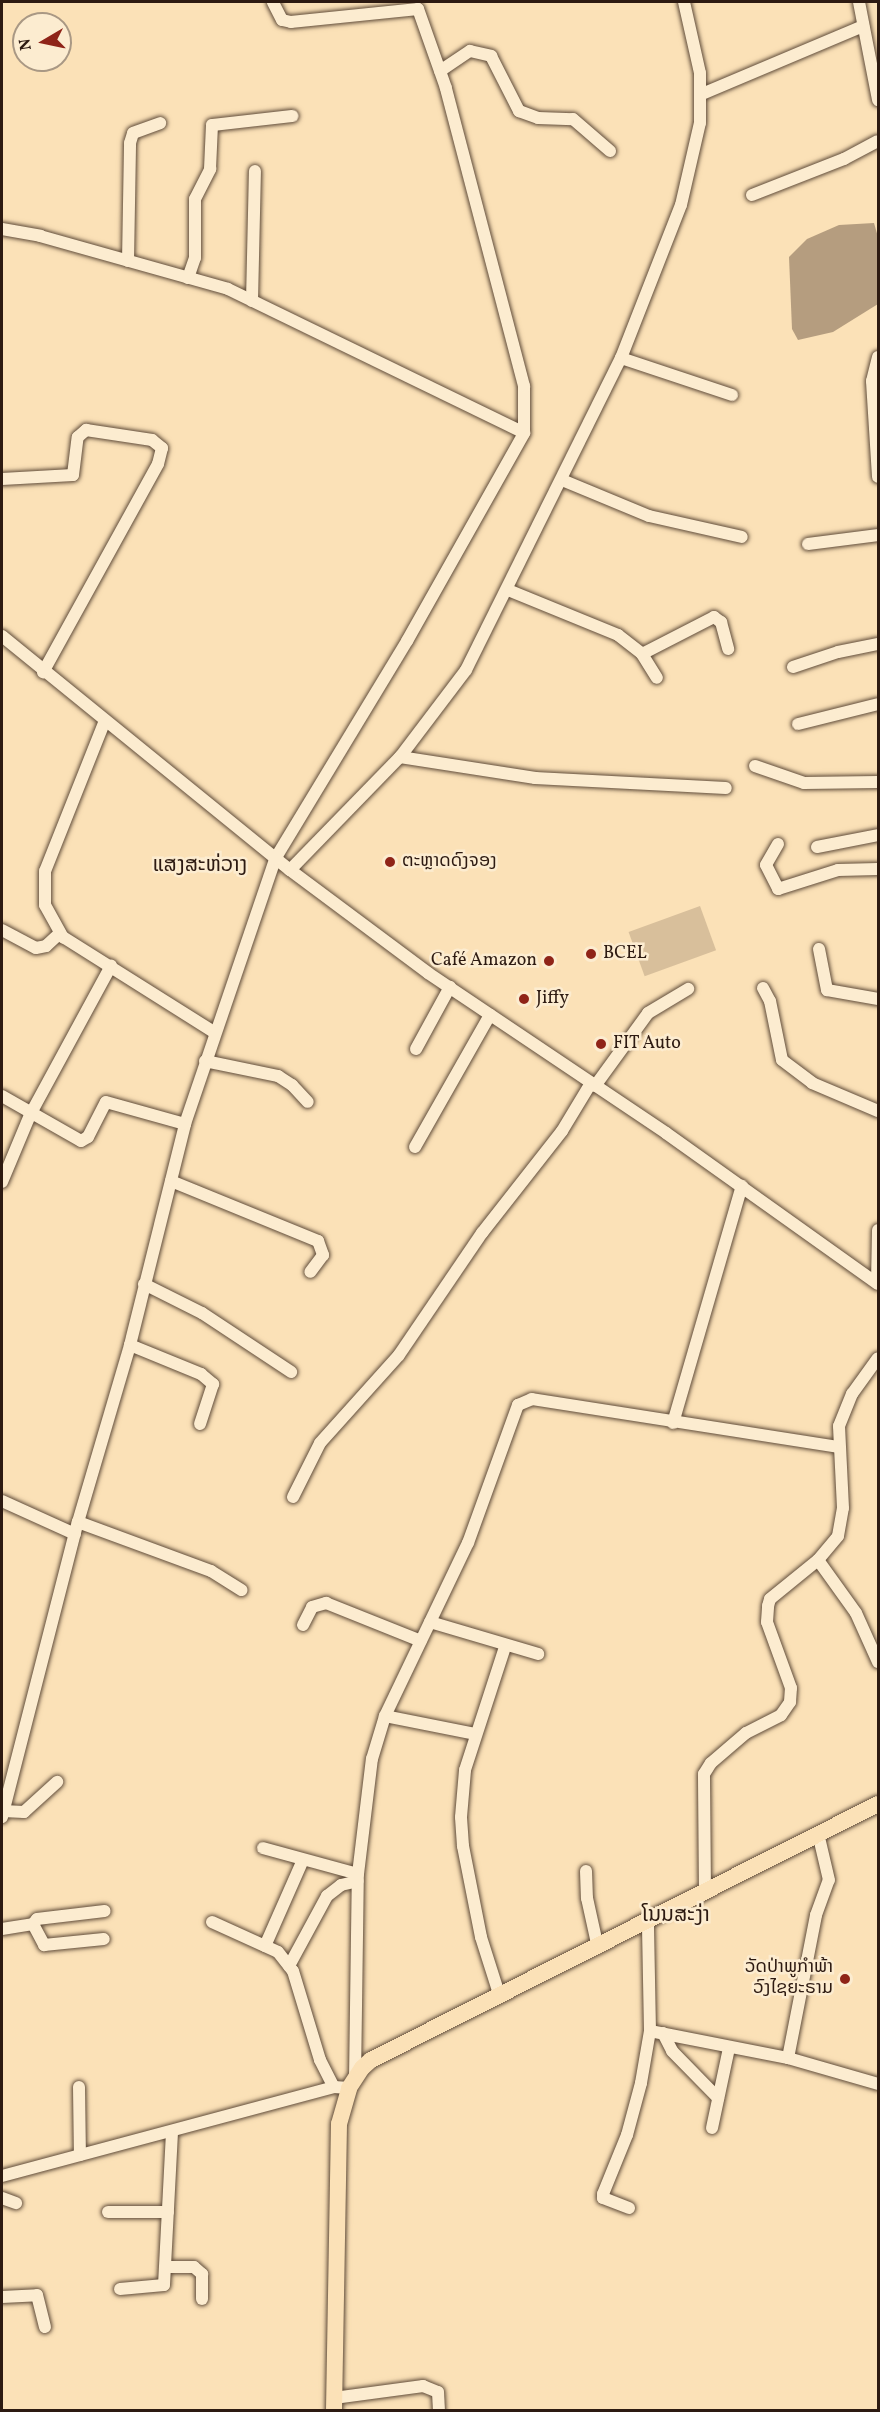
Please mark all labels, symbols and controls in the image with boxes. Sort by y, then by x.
north arrow [12,12,72,72]
text: N [14,37,38,52]
place label: ຕະຫຼາດດົງຈອງ [402,851,497,873]
district label: ແສງສະຫ່ວາງ [153,853,247,879]
marker: ຕະຫຼາດດົງຈອງ [383,855,397,869]
place label: BCEL [603,943,647,965]
marker: BCEL [584,947,598,961]
place label: Café Amazon [431,950,537,972]
marker: Café Amazon [542,954,556,968]
place label: Jiffy [536,988,569,1010]
marker: Jiffy [517,992,531,1006]
place label: FIT Auto [613,1033,681,1055]
marker: FIT Auto [594,1037,608,1051]
district label: ໂນນສະງ່າ [642,1903,710,1929]
place label: ວັດປ່າພູກຳພ້າ ວົງໄຊຍະຣາມ [745,1958,833,2000]
marker: ວັດປ່າພູກຳພ້າ ວົງໄຊຍະຣາມ [838,1972,852,1986]

